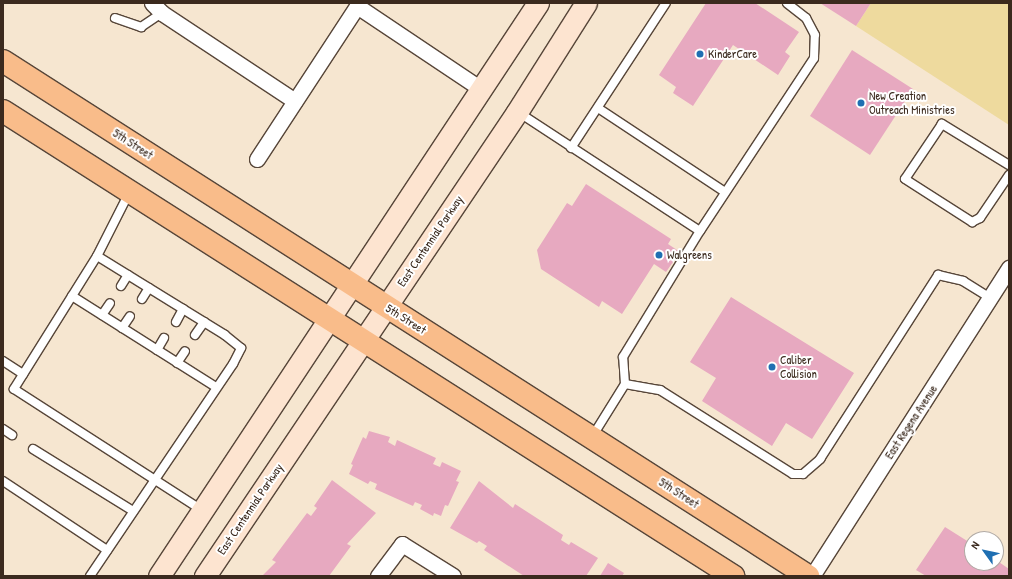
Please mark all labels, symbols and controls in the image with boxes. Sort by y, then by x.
place label: KinderCare [708,47,757,61]
marker: KinderCare [695,49,705,59]
place label: New Creation Outreach Ministries [869,89,955,117]
marker: New Creation Outreach Ministries [856,98,866,108]
street label: 5th Street [110,126,156,162]
street label: East Centennial Parkway [394,193,466,289]
place label: Walgreens [667,248,712,262]
marker: Walgreens [654,250,664,260]
street label: 5th Street [383,301,429,337]
place label: Caliber Collision [780,353,817,381]
marker: Caliber Collision [767,362,777,372]
street label: East Regena Avenue [882,382,940,462]
street label: East Centennial Parkway [214,461,286,557]
street label: 5th Street [656,475,702,511]
north arrow [964,531,1004,571]
text: N [967,539,982,551]

